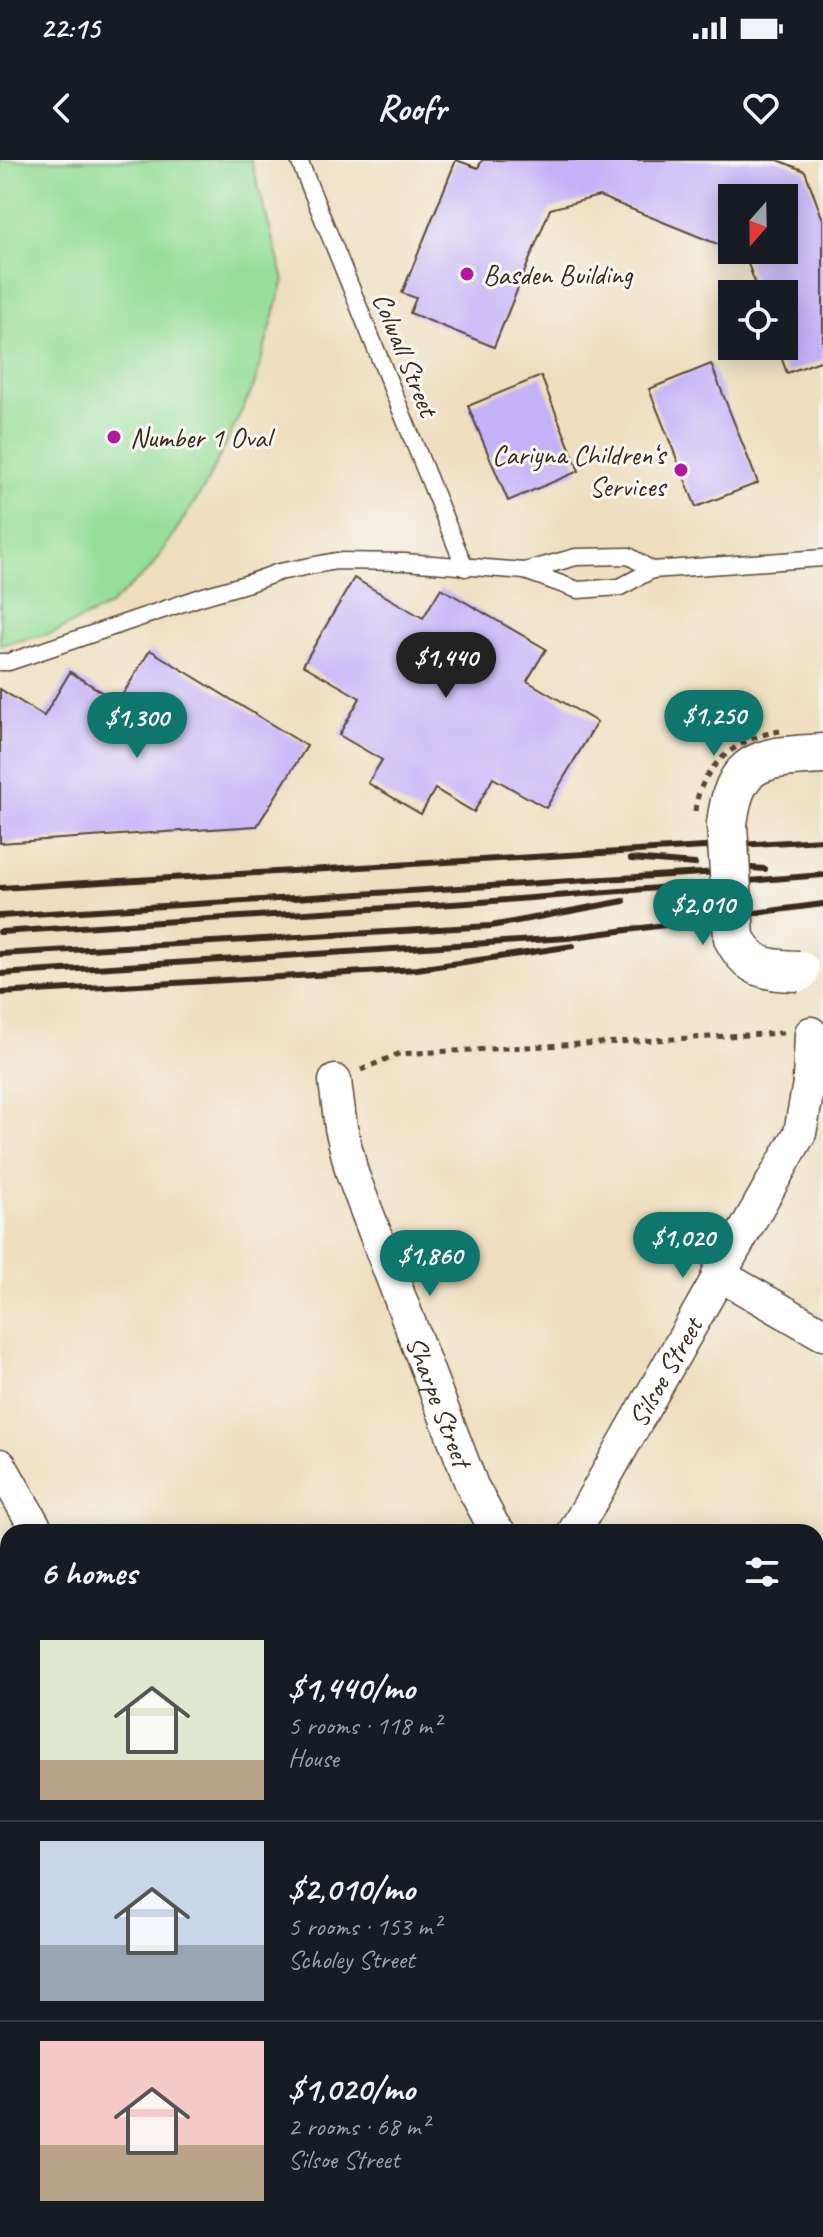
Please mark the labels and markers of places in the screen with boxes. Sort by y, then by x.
place label: Basden Building [483,257,634,292]
marker: Basden Building [458,265,476,283]
place label: Number 1 Oval [130,420,276,455]
marker: Number 1 Oval [105,428,123,446]
place label: Cariyna Children‘s Services [492,437,667,504]
marker: Cariyna Children‘s Services [672,461,690,479]
pin: $1,440 [381,632,511,700]
pin: $1,250 [649,690,779,758]
pin: $1,300 [72,692,202,760]
pin: $2,010 [638,879,768,947]
pin: $1,020 [618,1212,748,1280]
pin: $1,860 [365,1230,495,1298]

